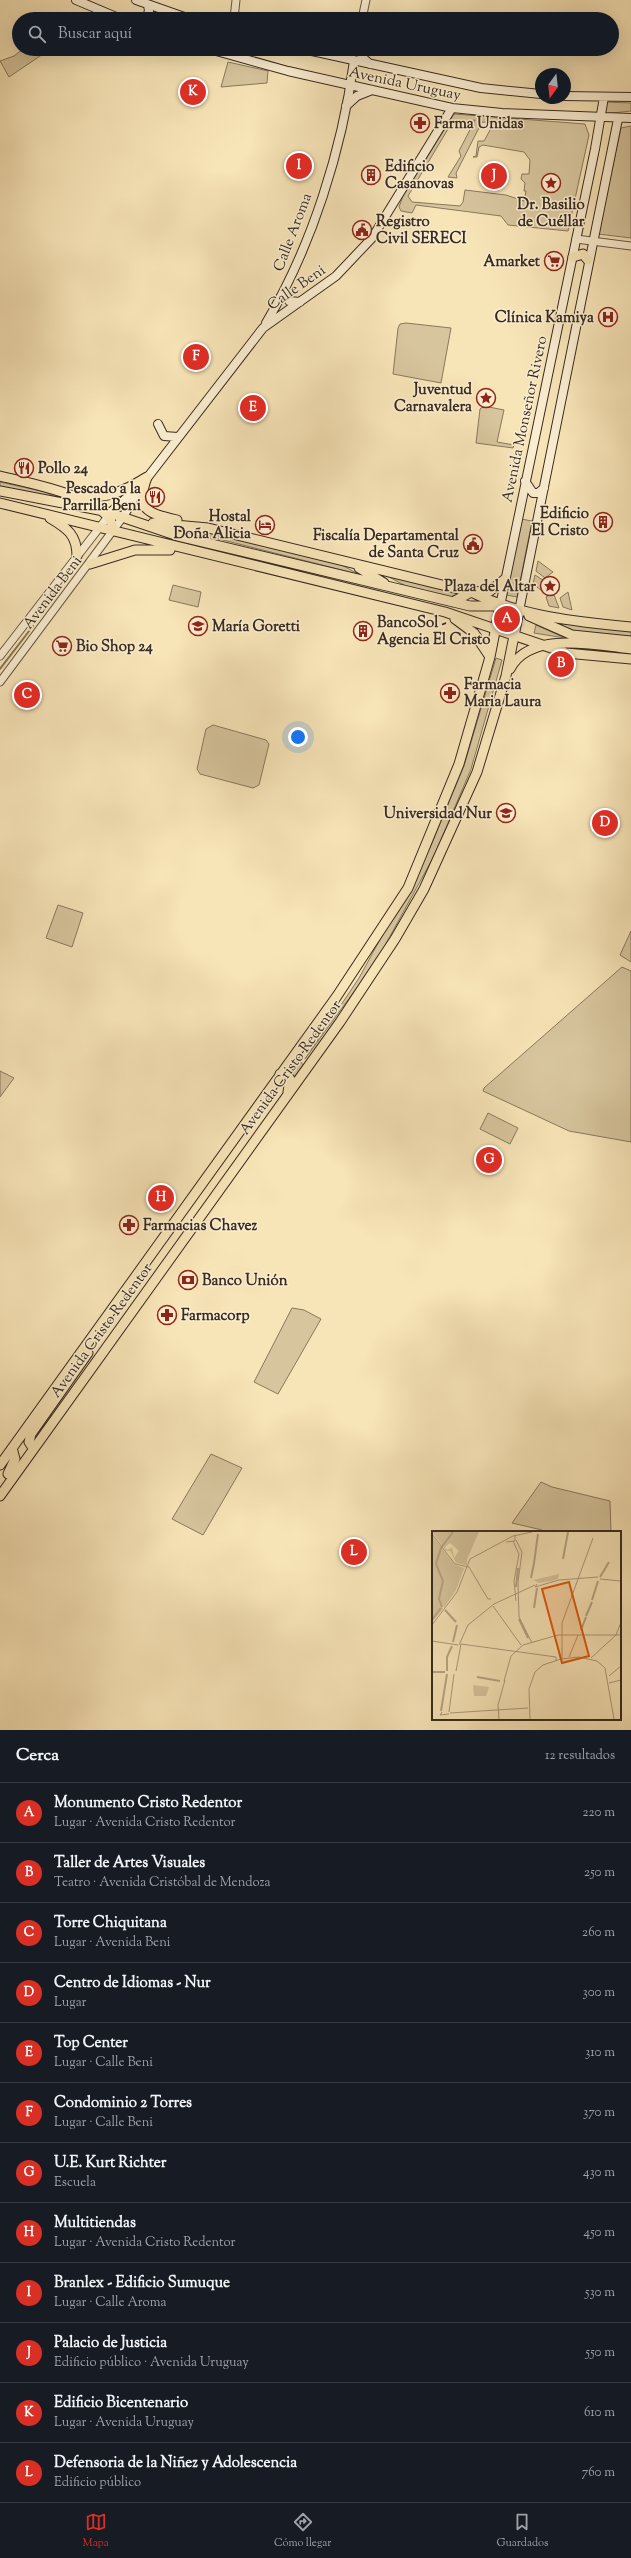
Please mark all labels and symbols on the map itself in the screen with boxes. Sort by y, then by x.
street label: Avenida Uruguay [347,62,463,107]
north arrow [535,68,571,104]
pin: K [180,77,206,107]
pharmacy icon: Farma Unidas [409,112,431,134]
place label: Farma Unidas [434,114,524,135]
pin: I [286,151,312,181]
place label: Edificio Casanovas [385,157,454,195]
pin: J [481,161,507,191]
building icon: Edificio Casanovas [360,164,382,186]
place icon: Dr. Basilio de Cuéllar [540,172,562,194]
street label: Calle Aroma [269,190,318,275]
place label: Dr. Basilio de Cuéllar [517,195,585,233]
place label: Registro Civil SERECI [376,212,466,250]
public building icon: Registro Civil SERECI [351,219,373,241]
supermarket icon: Amarket [543,250,565,272]
place label: Amarket [483,252,541,273]
street label: Calle Beni [263,260,330,316]
hospital icon: Clínica Kamiya [597,306,619,328]
place label: Clínica Kamiya [495,308,594,329]
street label: Avenida Monseñor Rivero [498,334,553,505]
pin: F [183,342,209,372]
place label: Juventud Carnavalera [394,380,473,418]
place icon: Juventud Carnavalera [475,387,497,409]
pin: E [240,393,266,423]
restaurant icon: Pollo 24 [13,457,35,479]
place label: Pollo 24 [38,459,89,480]
place label: Pescado a la Parrilla Beni [62,479,142,517]
restaurant icon: Pescado a la Parrilla Beni [144,486,166,508]
place label: Edificio El Cristo [532,504,589,542]
place label: Hostal Doña Alicia [173,507,252,545]
building icon: Edificio El Cristo [592,511,614,533]
hotel icon: Hostal Doña Alicia [254,514,276,536]
place label: Fiscalía Departamental de Santa Cruz [313,526,460,564]
public building icon: Fiscalía Departamental de Santa Cruz [462,533,484,555]
street label: Avenida Beni [19,552,88,634]
place icon: Plaza del Altar [539,575,561,597]
place label: Plaza del Altar [444,577,536,598]
pin: A [494,604,520,634]
place label: BancoSol - Agencia El Cristo [377,613,490,651]
school or university icon: María Goretti [187,615,209,637]
place label: María Goretti [212,617,301,638]
building icon: BancoSol - Agencia El Cristo [352,620,374,642]
supermarket icon: Bio Shop 24 [51,635,73,657]
place label: Bio Shop 24 [76,637,153,658]
pin: B [548,649,574,679]
place label: Farmacia Maria Laura [464,675,542,713]
pin: C [14,680,40,710]
pharmacy icon: Farmacia Maria Laura [439,682,461,704]
your location [288,727,308,747]
school or university icon: Universidad Nur [495,802,517,824]
place label: Universidad Nur [384,804,492,825]
pin: D [592,808,618,838]
street label: Avenida Cristo Redentor [235,996,348,1140]
pin: G [476,1145,502,1175]
pin: H [148,1183,174,1213]
pharmacy icon: Farmacias Chavez [118,1214,140,1236]
place label: Farmacias Chavez [143,1216,258,1237]
street label: Avenida Cristo Redentor [46,1259,159,1403]
bank icon: Banco Unión [177,1269,199,1291]
place label: Banco Unión [202,1271,288,1292]
pharmacy icon: Farmacorp [156,1304,178,1326]
place label: Farmacorp [181,1306,250,1327]
inset map [432,1531,621,1720]
pin: L [341,1537,367,1567]

